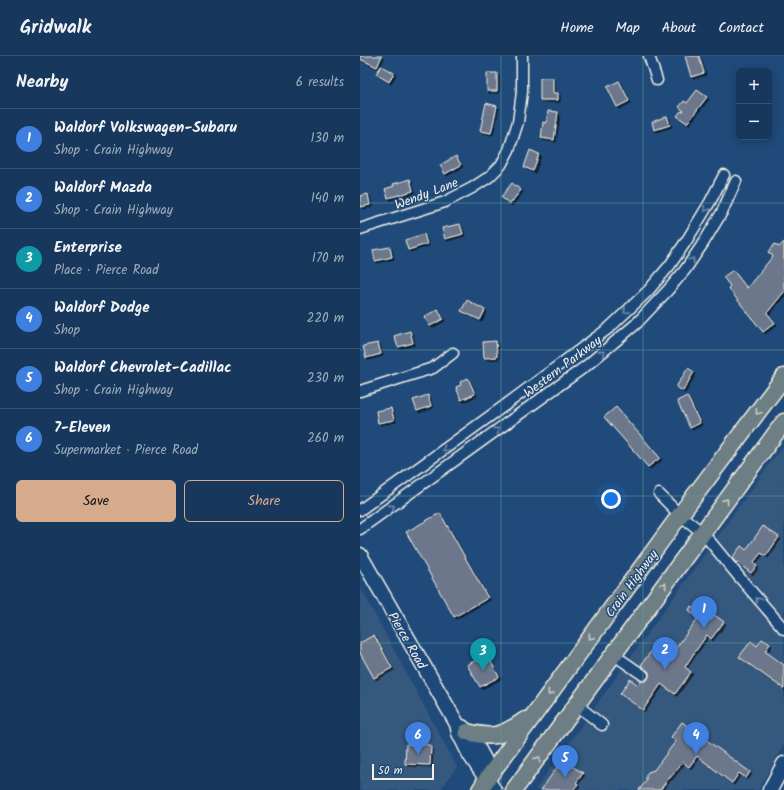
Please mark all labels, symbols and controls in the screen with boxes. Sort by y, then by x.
text: Gridwalk [20,13,91,43]
text: Home [560,17,594,39]
text: Map [616,17,640,39]
text: About [662,17,696,39]
text: Contact [718,17,764,39]
map controls [736,68,772,140]
button: + [736,68,772,104]
text: Nearby [16,69,68,96]
text: 6 results [296,72,344,93]
button: − [736,104,772,140]
text: Waldorf Volkswagen-Subaru [54,116,237,140]
text: 1 [27,128,31,149]
text: 130 m [310,128,344,149]
text: Shop · Crain Highway [54,140,173,161]
street label: Wendy Lane [392,173,462,216]
text: Waldorf Mazda [54,176,152,200]
text: 2 [25,188,33,209]
text: 140 m [311,188,344,209]
text: Shop · Crain Highway [54,200,173,221]
one-way arrow [703,205,710,212]
text: Enterprise [54,236,122,260]
text: 3 [25,248,33,269]
text: 170 m [312,248,344,269]
one-way arrow [687,257,695,264]
text: Place · Pierce Road [54,260,159,281]
text: Waldorf Dodge [54,296,150,320]
one-way arrow [623,307,631,314]
text: 4 [25,308,33,329]
text: 220 m [307,308,344,329]
text: Shop [54,320,80,341]
street label: Western Parkway [519,330,607,404]
one-way arrow [597,351,604,358]
text: Waldorf Chevrolet-Cadillac [54,356,232,380]
text: 5 [26,368,32,389]
text: 230 m [307,368,344,389]
text: Shop · Crain Highway [54,380,173,401]
one-way arrow [755,408,762,415]
text: 7-Eleven [54,416,111,440]
one-way arrow [493,427,500,435]
text: 6 [25,428,33,449]
text: 260 m [307,428,344,449]
text: Supermarket · Pierce Road [54,440,198,461]
one-way arrow [442,444,449,452]
button: Save [16,480,176,522]
button: Share [184,480,344,522]
your location [601,489,621,509]
one-way arrow [721,499,728,506]
one-way arrow [387,504,394,511]
street label: Crain Highway [600,545,665,622]
one-way arrow [660,583,667,590]
pin: 1 [691,596,717,629]
one-way arrow [756,597,763,604]
street label: Pierce Road [382,608,432,674]
one-way arrow [589,632,596,639]
pin: 2 [652,637,678,670]
pin: 3 [470,638,496,671]
one-way arrow [548,688,555,695]
pin: 6 [405,722,431,755]
pin: 4 [683,722,709,755]
pin: 5 [552,745,578,778]
one-way arrow [533,756,540,763]
scale bar [372,762,434,781]
text: 50 m [378,762,403,780]

